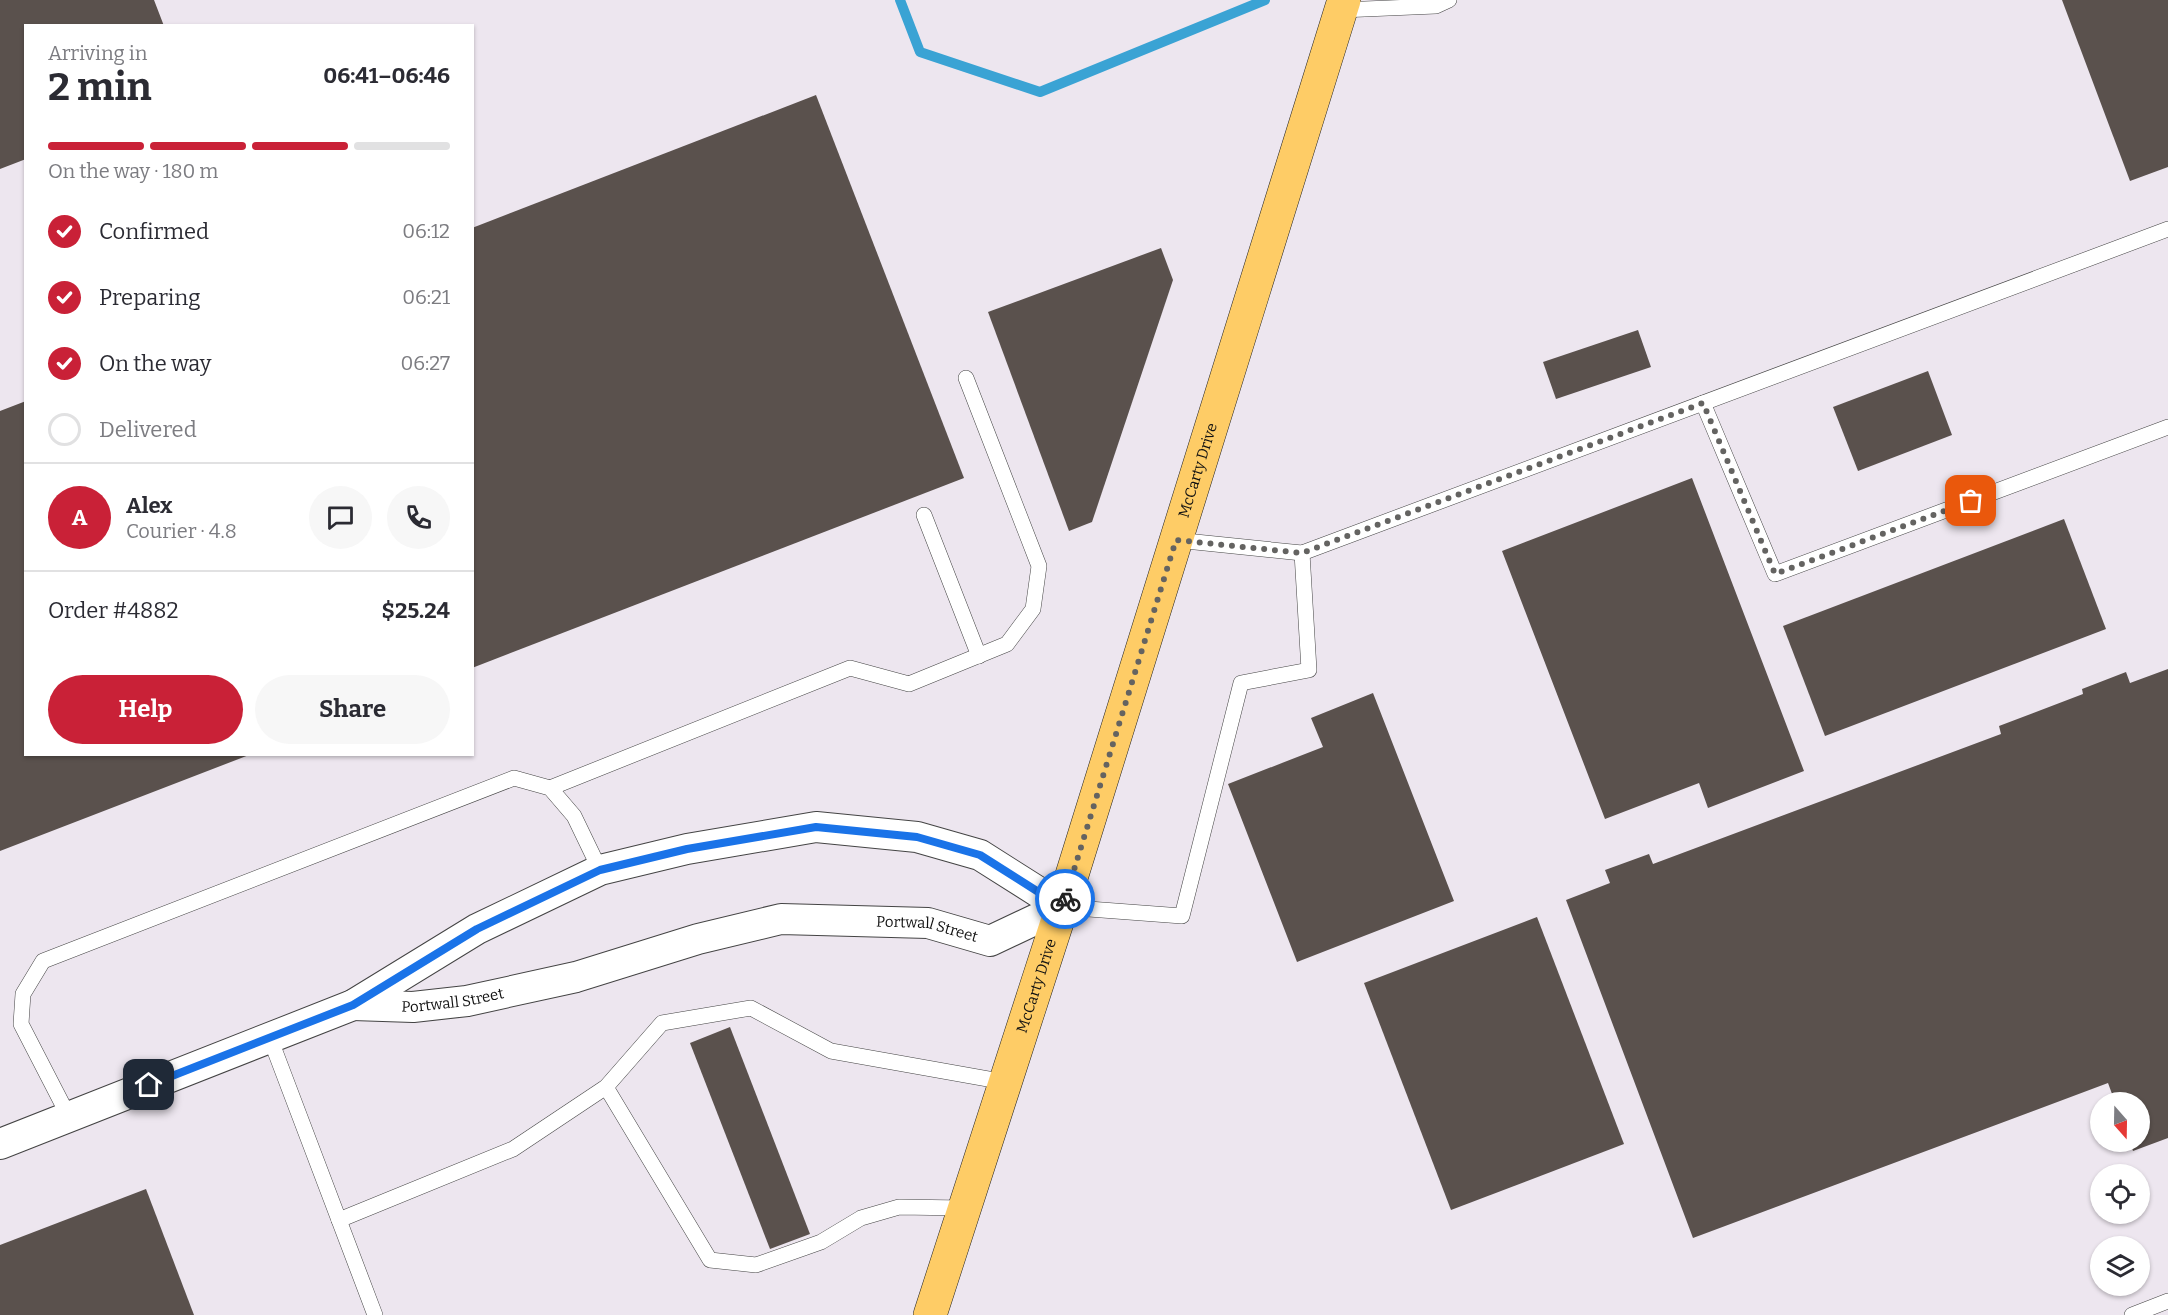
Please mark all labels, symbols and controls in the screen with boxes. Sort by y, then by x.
text: Arriving in [48,41,147,65]
text: 06:41–06:46 [323,62,450,89]
text: 2 min [48,64,152,110]
text: On the way · 180 m [48,159,218,183]
icon: check [48,215,81,248]
text: Confirmed [99,218,209,245]
text: 06:12 [402,219,450,243]
icon: check [48,281,81,314]
text: Preparing [99,284,201,311]
text: 06:21 [402,285,450,309]
icon: check [48,347,81,380]
text: On the way [99,350,211,377]
text: 06:27 [401,351,450,375]
text: Delivered [99,416,197,443]
street label: McCarty Drive [1175,421,1221,520]
pin [1945,475,1996,526]
icon: bag [1954,484,1987,517]
button: chat [309,486,372,549]
button: phone [387,486,450,549]
text: Alex [126,492,172,519]
text: A [72,504,87,531]
text: Courier · 4.8 [126,519,237,543]
text: Order #4882 [48,597,178,624]
text: $25.24 [382,597,450,624]
button: Help [48,675,243,744]
button: Share [255,675,450,744]
courier [1035,869,1095,929]
icon: bike [1049,883,1082,916]
street label: Portwall Street [876,913,980,946]
street label: McCarty Drive [1013,936,1060,1035]
street label: Portwall Street [401,984,506,1016]
pin [123,1059,174,1110]
icon: home [132,1068,165,1101]
north arrow [2090,1092,2150,1152]
map controls [2090,1092,2150,1296]
button: locate [2090,1164,2150,1224]
button: layers [2090,1236,2150,1296]

